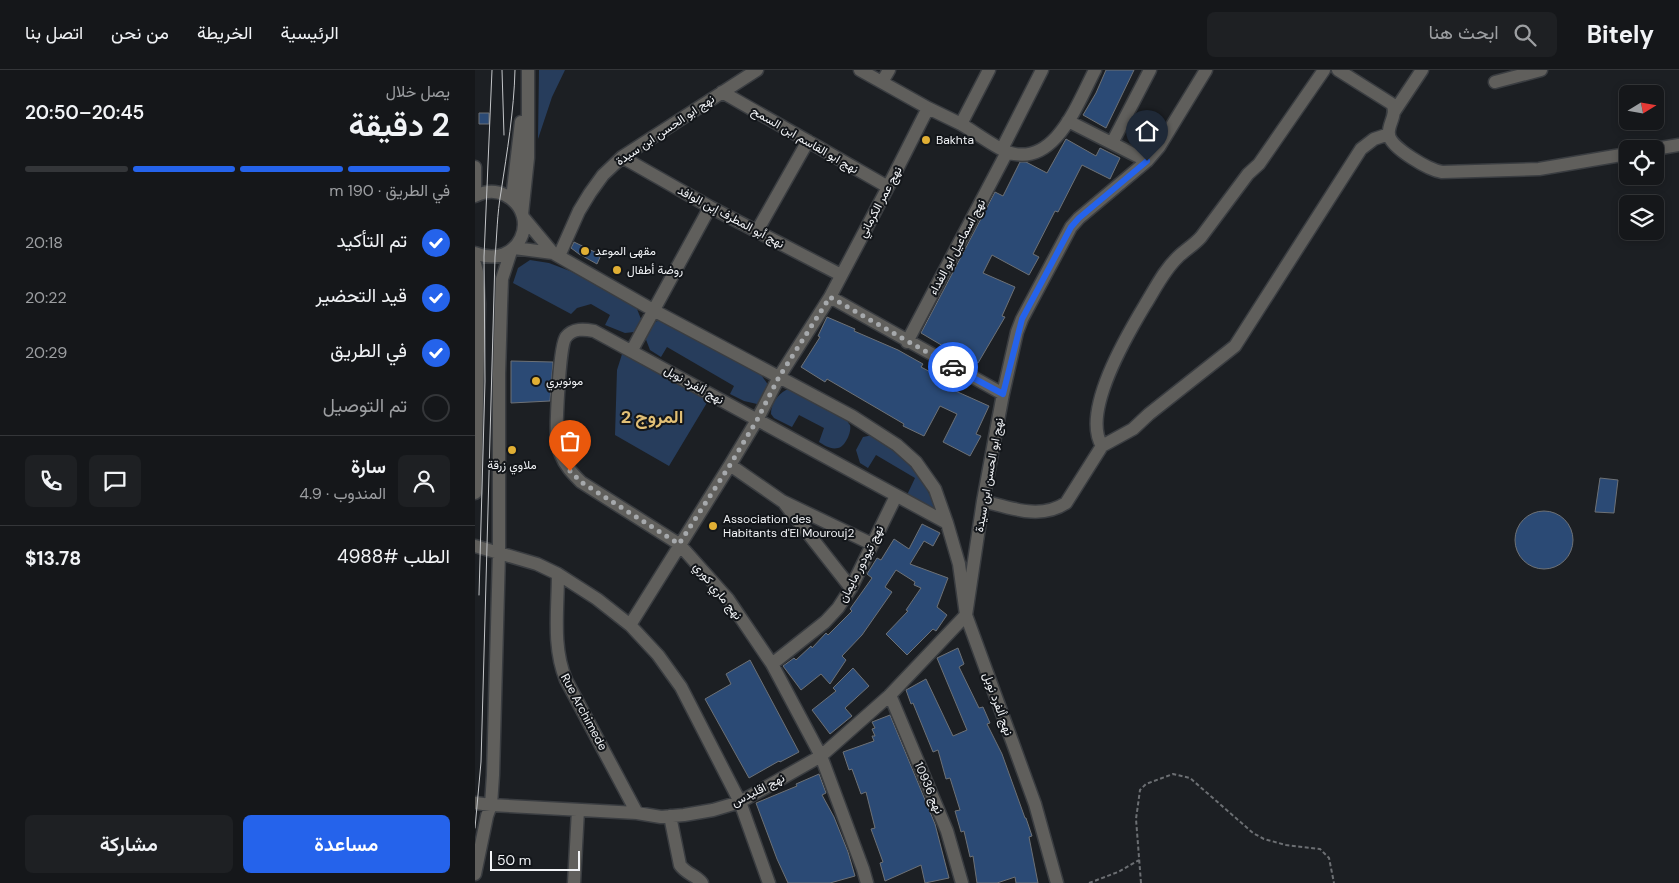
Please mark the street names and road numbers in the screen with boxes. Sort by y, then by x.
street label: نهج ابو الحسن ابن سيدة [612,91,718,170]
street label: نهج ابو القاسم ابن السمح [748,103,861,178]
street label: نهج عمر الكرماني [854,164,907,241]
street label: نهج أبو المطرف إبن الوافد [674,182,787,253]
street label: نهج اسماعيل ابو الفداء [925,196,990,298]
street label: نهج ألفرد نوبل [661,362,727,409]
street label: نهج ابو الحسن ابن سيدة [971,416,1008,534]
street label: نهج تيودور مايمان [835,523,888,606]
street label: نهج ماري كوري [688,559,746,624]
street label: نهج ألفرد نوبل [978,670,1017,738]
street label: Rue Archimede [557,671,611,753]
street label: نهج 10936 [910,760,947,817]
street label: نهج اقليدس [729,770,788,811]

